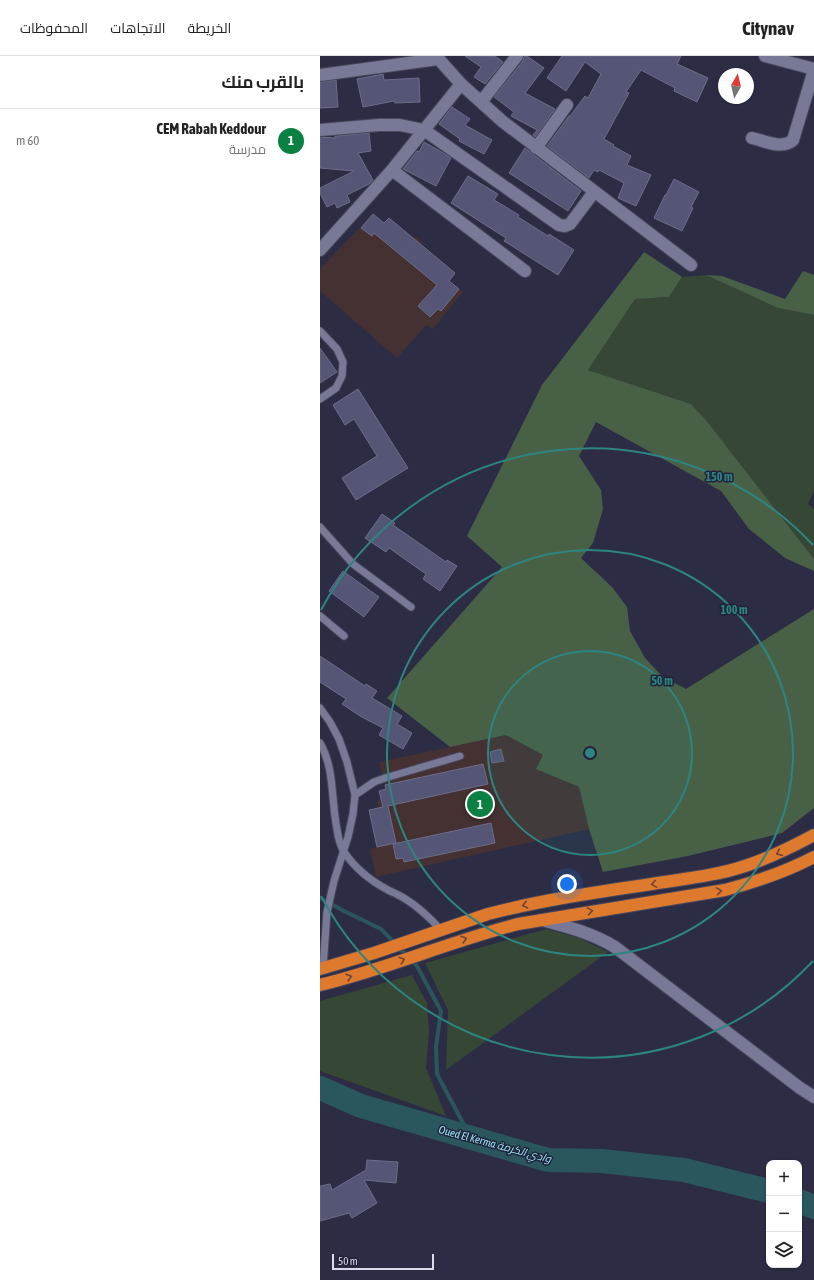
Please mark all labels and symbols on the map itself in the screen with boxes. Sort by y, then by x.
north arrow [718,68,754,104]
text: 150 m [705,470,733,484]
text: 100 m [720,603,748,617]
text: 50 m [651,674,673,688]
centre of rings [583,746,597,760]
pin: 1 [467,789,493,819]
one-way arrow [776,848,784,856]
your location [557,874,577,894]
one-way arrow [650,879,657,888]
one-way arrow [716,887,722,896]
one-way arrow [522,900,528,908]
one-way arrow [587,908,594,916]
one-way arrow [460,935,467,944]
one-way arrow [398,957,405,965]
one-way arrow [345,973,352,982]
water label: Oued El Kerma وادي الكرمة [437,1123,553,1168]
scale bar [332,1252,434,1271]

